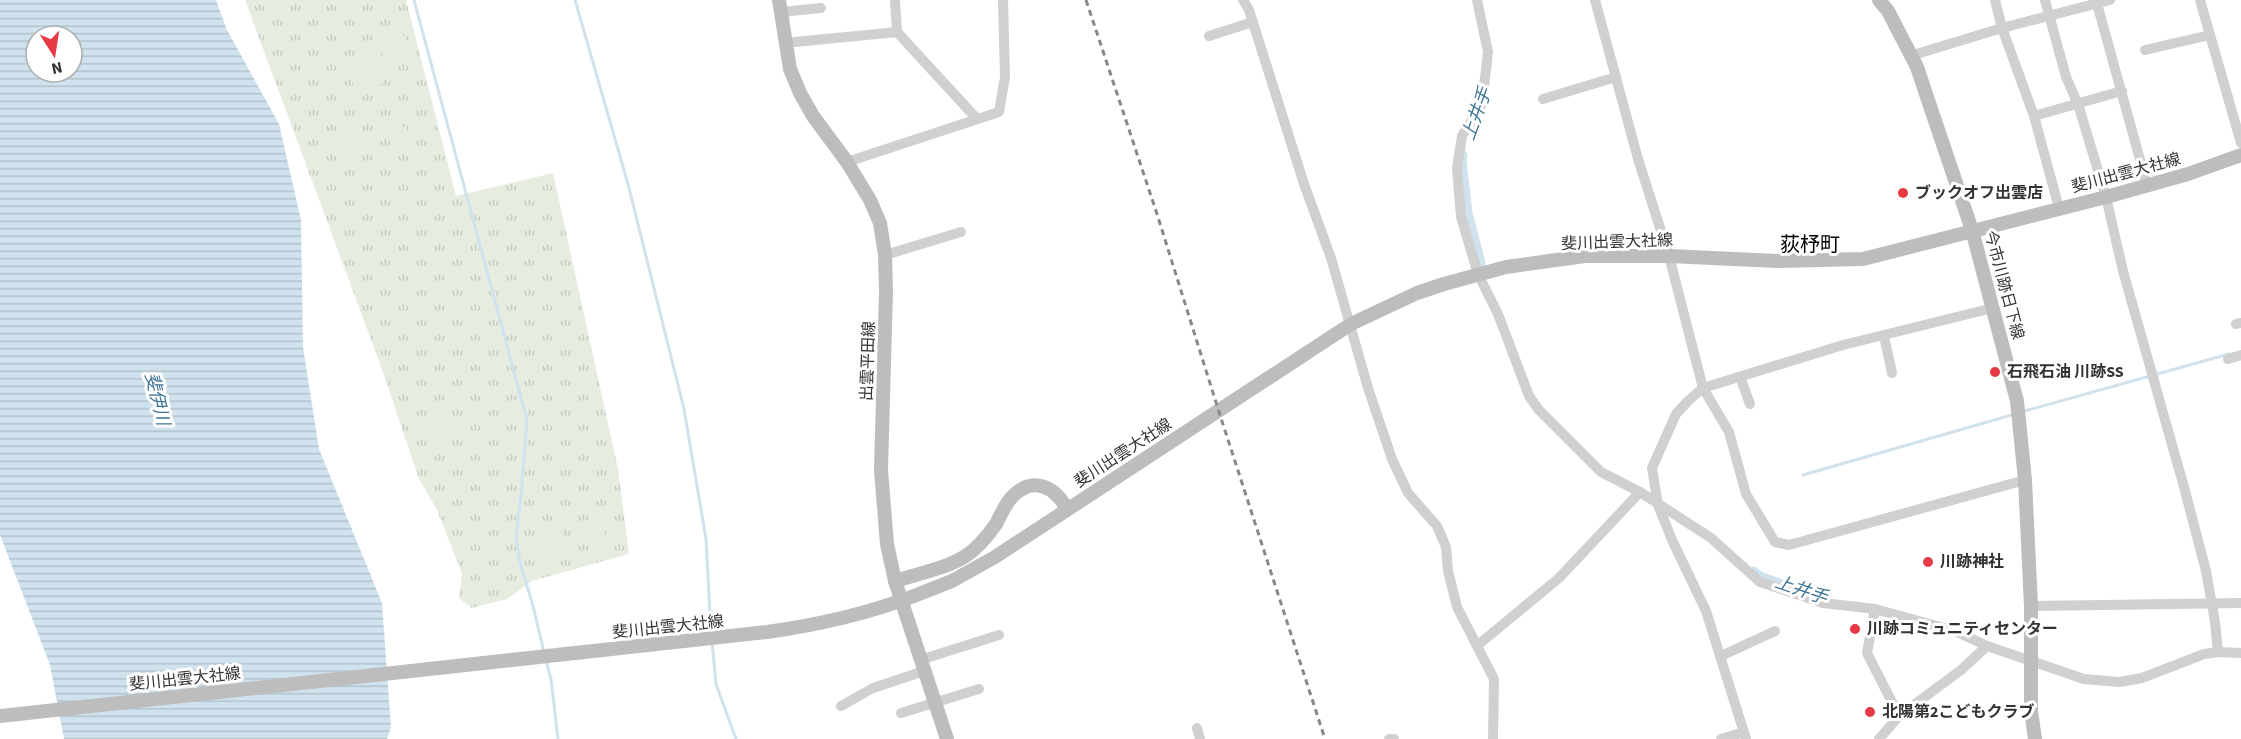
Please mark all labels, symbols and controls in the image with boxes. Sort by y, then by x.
north arrow [24,24,84,84]
text: N [49,56,64,80]
water label: 上井手 [1456,83,1498,144]
street label: 斐川出雲大社線 [2069,148,2183,198]
place label: ブックオフ出雲店 [1915,182,2043,204]
marker: ブックオフ出雲店 [1896,186,1910,200]
street label: 今市川跡日下線 [1979,228,2029,342]
street label: 斐川出雲大社線 [1561,229,1673,255]
district label: 荻杼町 [1780,231,1840,259]
street label: 出雲平田線 [856,321,880,401]
place label: 石飛石油 川跡SS [2007,361,2124,383]
marker: 石飛石油 川跡SS [1988,365,2002,379]
water label: 斐伊川 [138,370,176,430]
street label: 斐川出雲大社線 [1070,413,1176,493]
place label: 川跡神社 [1940,551,2004,573]
marker: 川跡神社 [1921,555,1935,569]
water label: 上井手 [1771,569,1832,611]
street label: 斐川出雲大社線 [611,610,725,644]
place label: 川跡コミュニティセンター [1867,618,2058,640]
marker: 川跡コミュニティセンター [1848,622,1862,636]
street label: 斐川出雲大社線 [128,662,242,696]
place label: 北陽第2こどもクラブ [1882,701,2034,723]
marker: 北陽第2こどもクラブ [1863,705,1877,719]

